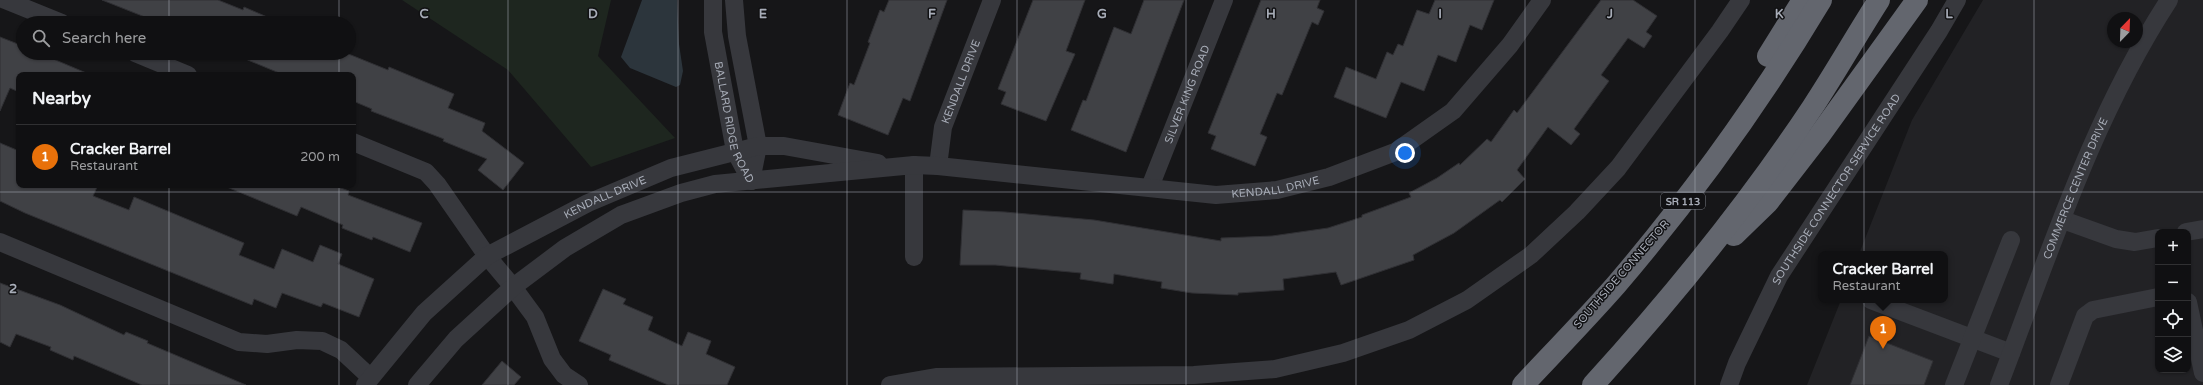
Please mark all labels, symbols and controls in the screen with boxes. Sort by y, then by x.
text: C [419,6,429,22]
text: D [588,6,598,22]
text: E [759,6,767,22]
text: F [928,6,936,22]
text: G [1097,6,1107,22]
text: H [1266,6,1276,22]
text: I [1438,6,1442,22]
text: J [1606,6,1613,22]
text: K [1775,6,1784,22]
text: L [1945,6,1953,22]
north arrow [2107,12,2143,48]
search box [16,16,356,60]
icon: search [30,27,52,49]
text: Search here [62,29,146,47]
street label: KENDALL DRIVE [939,38,983,126]
street label: SILVER KING ROAD [1162,43,1213,145]
street label: BALLARD RIDGE ROAD [712,60,757,185]
text: Nearby [32,88,91,109]
street label: SOUTHSIDE CONNECTOR SERVICE ROAD [1770,91,1903,287]
street label: COMMERCE CENTER DRIVE [2041,116,2111,261]
text: Cracker Barrel [70,140,171,158]
your location [1395,143,1415,163]
text: 1 [41,149,49,165]
text: 200 m [300,149,340,165]
text: Restaurant [70,158,138,174]
street label: KENDALL DRIVE [562,173,648,222]
street label: KENDALL DRIVE [1231,174,1321,201]
road number: SR 113 [1661,193,1705,209]
street label: SOUTHSIDE CONNECTOR [1571,218,1672,331]
map controls [2155,229,2191,373]
button: + [2155,229,2191,265]
popup [1818,251,1948,303]
text: Cracker Barrel [1833,260,1933,278]
button: − [2155,265,2191,301]
text: Restaurant [1833,278,1900,294]
text: 2 [9,281,17,297]
button: locate [2155,301,2191,337]
pin: 1 [1870,316,1896,349]
button: layers [2155,337,2191,373]

